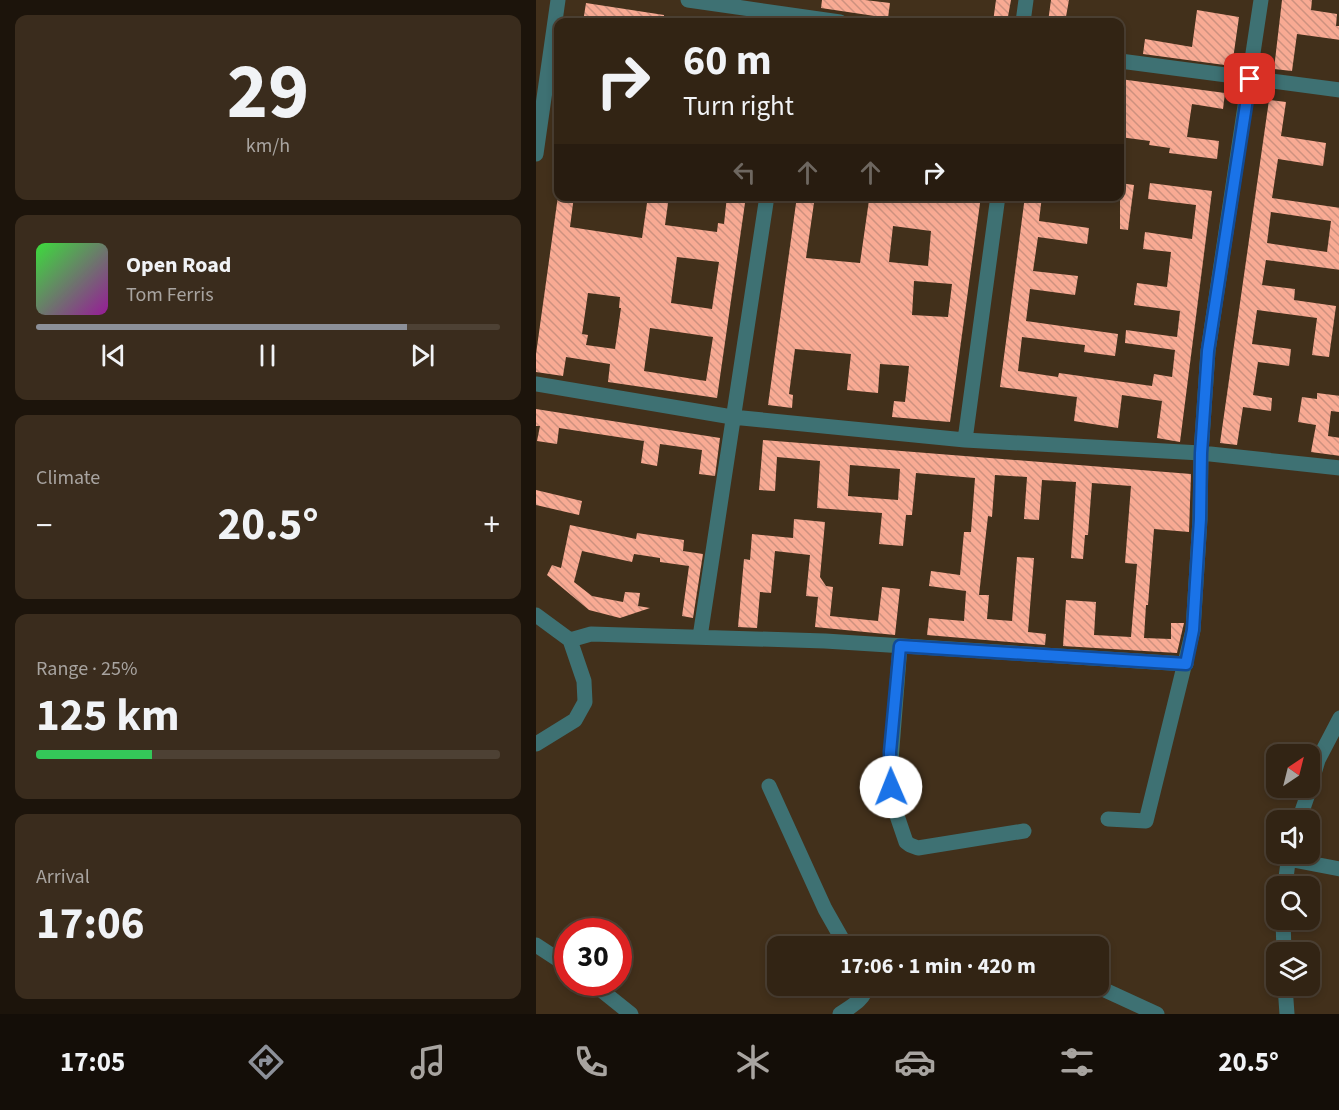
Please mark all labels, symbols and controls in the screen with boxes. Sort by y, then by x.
text: 60 m [683,31,772,91]
text: 29 [227,37,309,148]
icon: right [584,42,662,120]
pin [1224,53,1275,104]
icon: arrive [1233,62,1266,95]
text: Turn right [683,87,794,126]
text: km/h [246,132,290,160]
icon: left [728,156,761,189]
icon: ahead [791,156,824,189]
icon: ahead [854,156,887,189]
icon: right [917,156,950,189]
text: Open Road [126,249,231,281]
text: Tom Ferris [126,281,214,309]
icon: previous [97,339,130,372]
icon: pause [251,339,284,372]
icon: next [406,339,439,372]
text: Climate [36,464,100,492]
text: 20.5° [217,493,319,557]
text: − [36,502,52,549]
text: + [484,502,500,549]
text: Range · 25% [36,655,137,683]
text: 125 km [36,684,180,748]
north arrow [1266,744,1320,798]
map controls [1266,744,1320,996]
position arrow [859,755,923,819]
button: sound [1266,810,1320,864]
text: Arrival [36,863,90,891]
button: search [1266,876,1320,930]
text: 17:06 [36,892,145,956]
speed limit sign: 30 [554,918,632,996]
button: layers [1266,942,1320,996]
text: 17:06 · 1 min · 420 m [840,950,1036,982]
icon: directions [245,1041,287,1083]
icon: music [407,1041,449,1083]
icon: phone [570,1041,612,1083]
icon: climate [732,1041,774,1083]
icon: car [894,1041,936,1083]
icon: filters [1056,1041,1098,1083]
text: 17:05 [60,1043,125,1082]
text: 20.5° [1218,1043,1279,1082]

